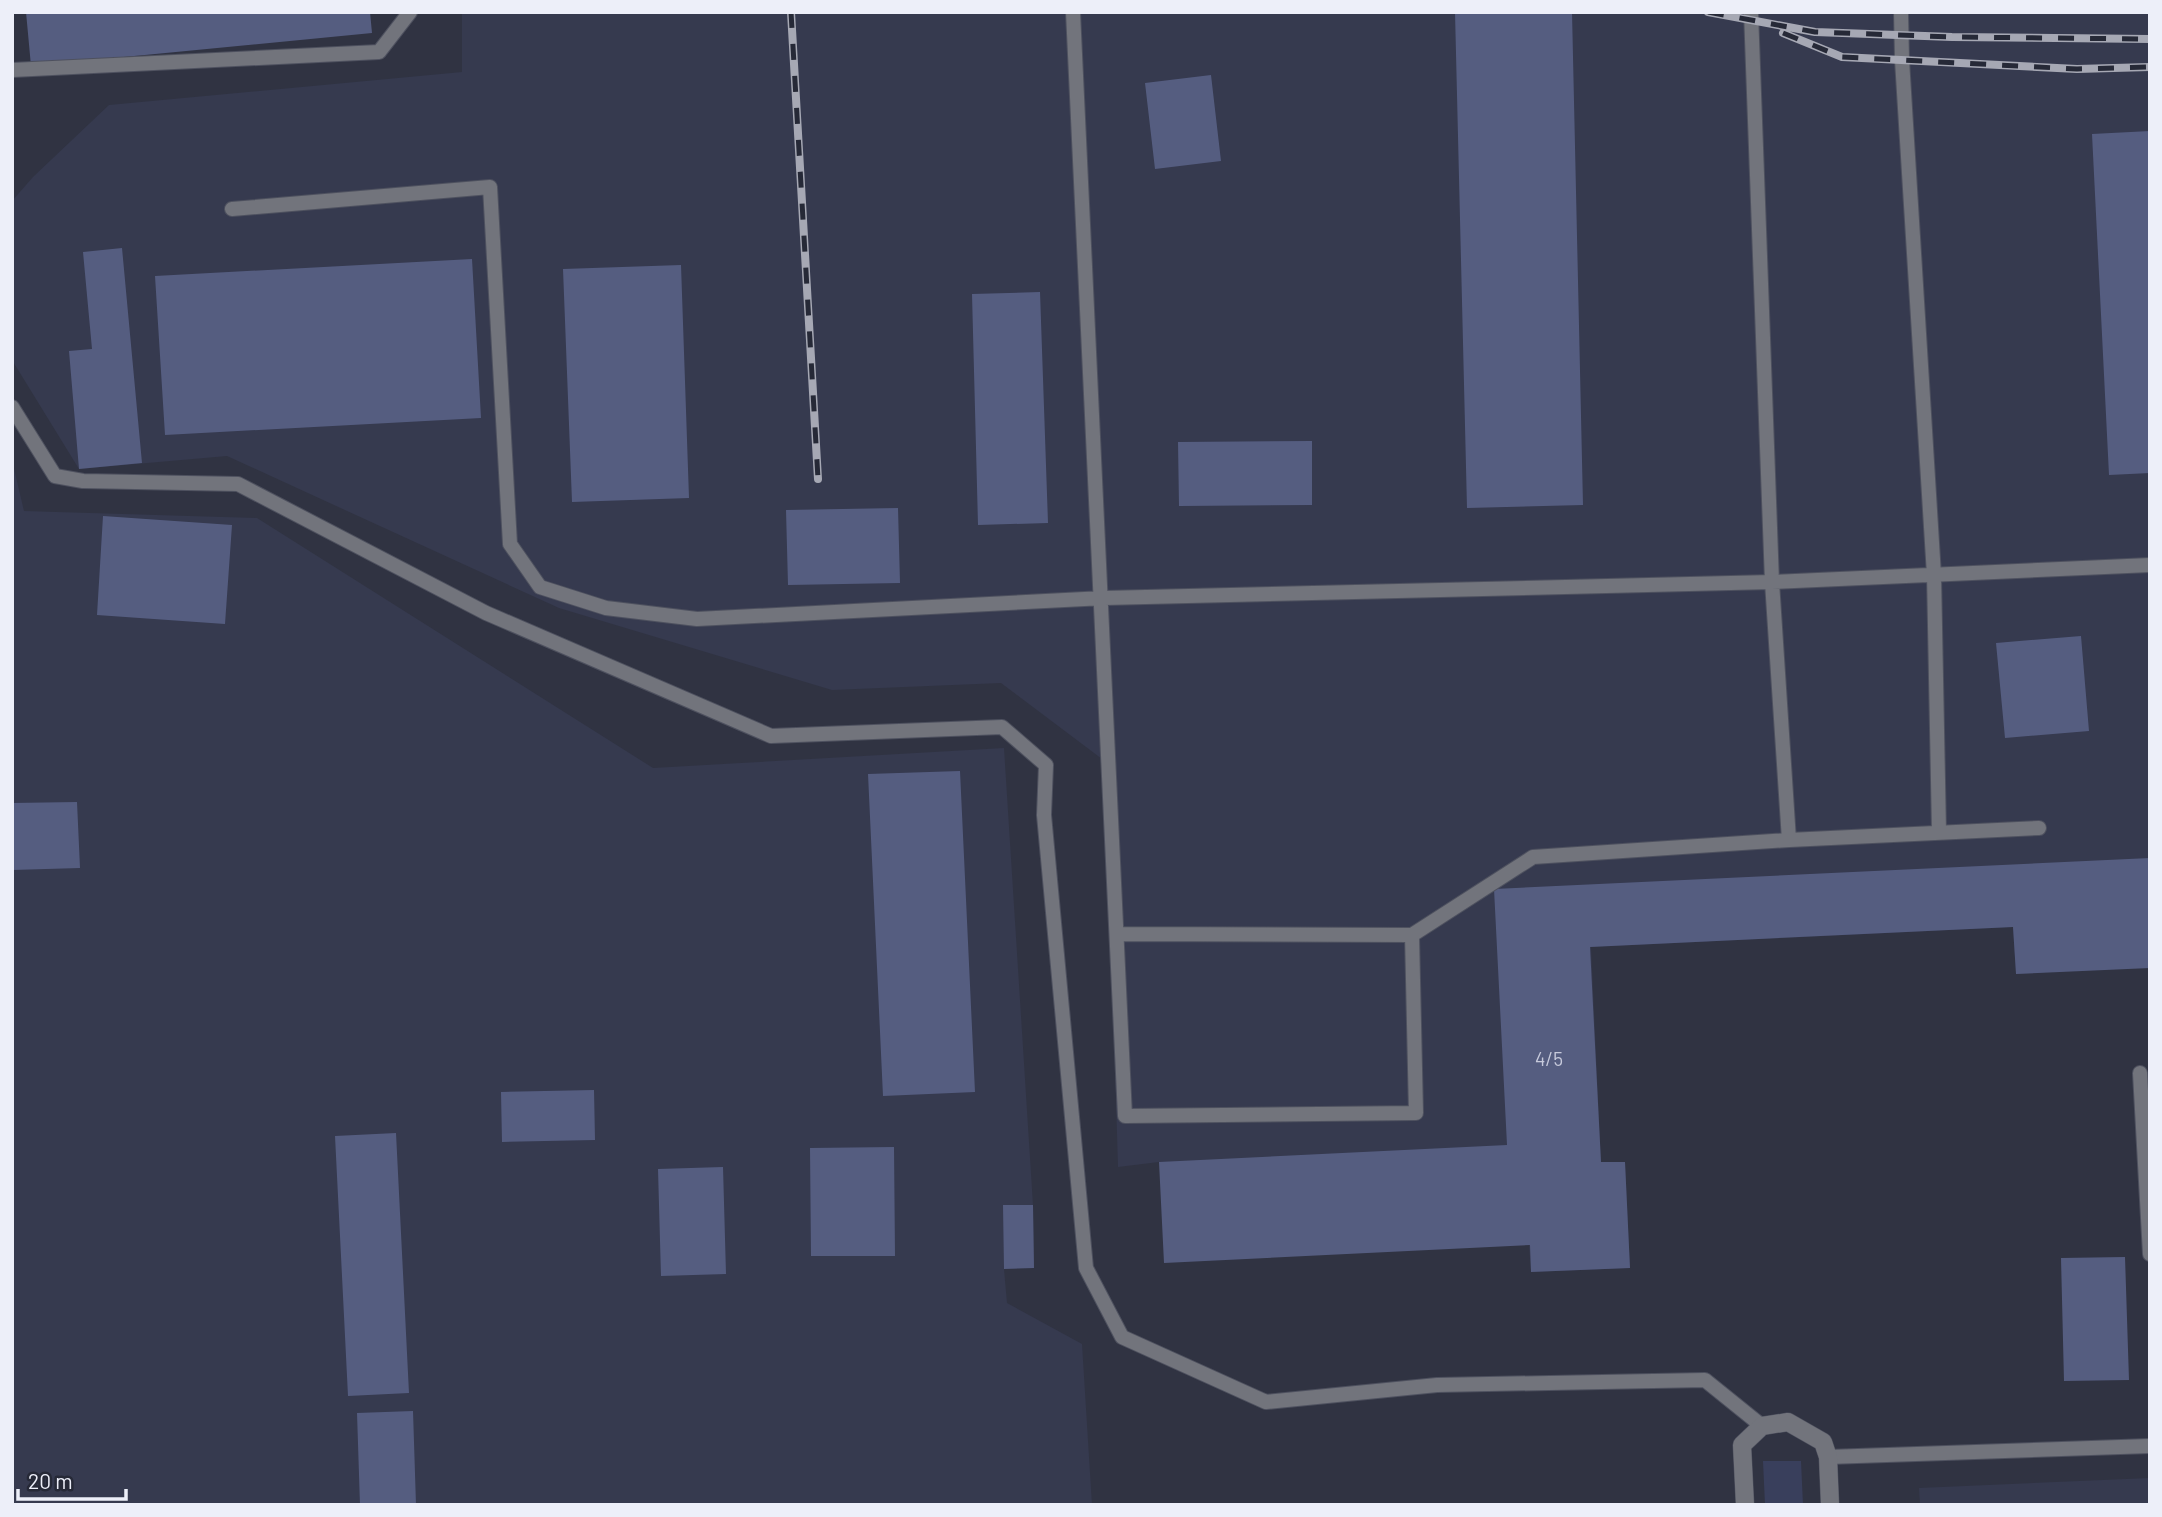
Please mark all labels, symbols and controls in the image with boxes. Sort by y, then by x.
house number: 4/5 [1535,1047,1563,1070]
scale bar [18,1458,126,1502]
text: 20 m [28,1468,73,1493]

